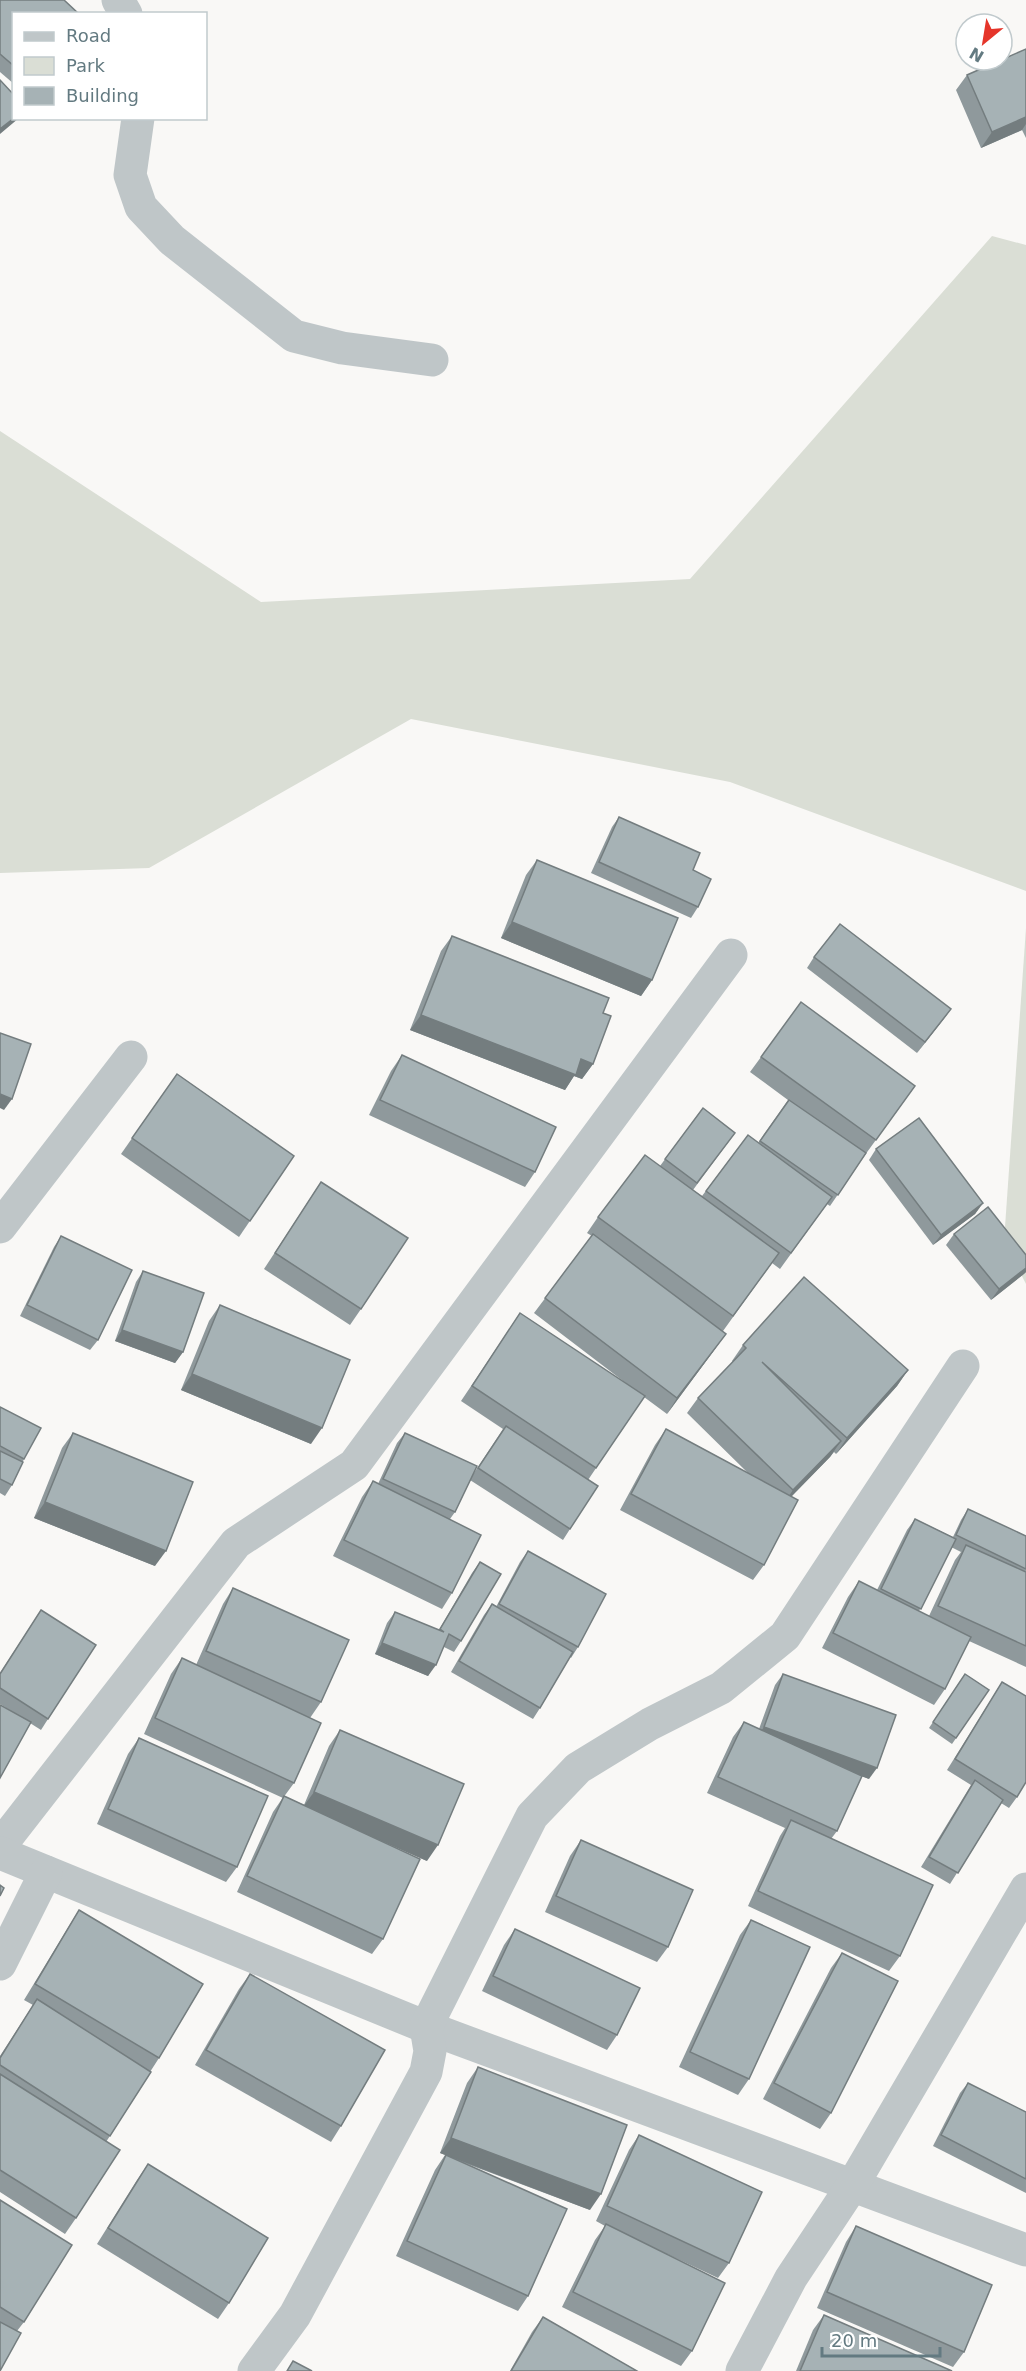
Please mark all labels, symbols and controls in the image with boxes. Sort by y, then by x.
legend [12,12,207,120]
north arrow [954,12,1014,72]
text: Road [66,25,111,46]
text: N [966,43,987,66]
text: Park [66,55,105,76]
text: Building [66,85,139,106]
scale bar [822,2320,940,2358]
text: 20 m [831,2330,877,2351]

